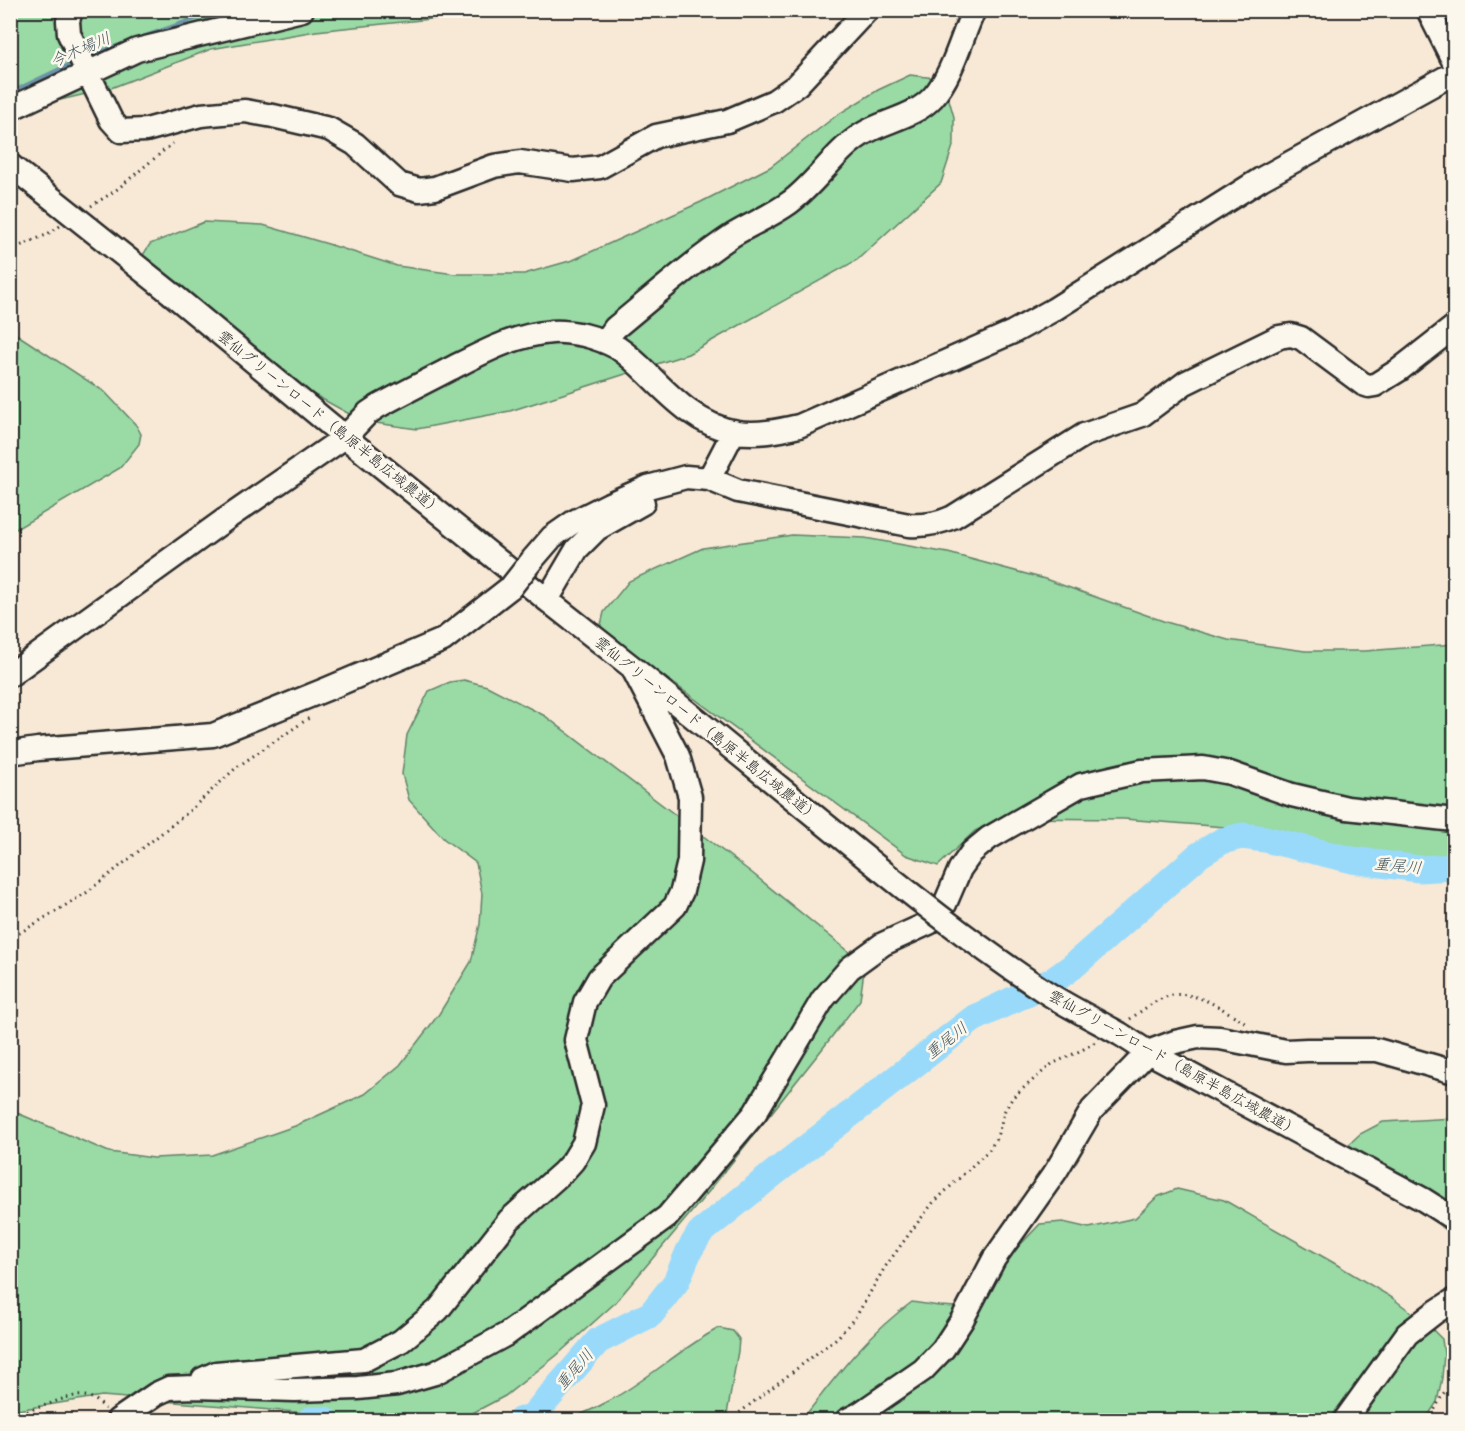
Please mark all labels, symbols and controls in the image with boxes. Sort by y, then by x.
water label: 今木場川 [45,25,114,72]
street label: 雲仙グリーンロード（島原半島広域農道） [213,323,449,520]
street label: 雲仙グリーンロード（島原半島広域農道） [590,629,826,826]
water label: 重尾川 [1373,850,1423,878]
street label: 雲仙グリーンロード（島原半島広域農道） [1045,983,1305,1141]
water label: 重尾川 [919,1015,972,1063]
water label: 重尾川 [548,1342,598,1394]

